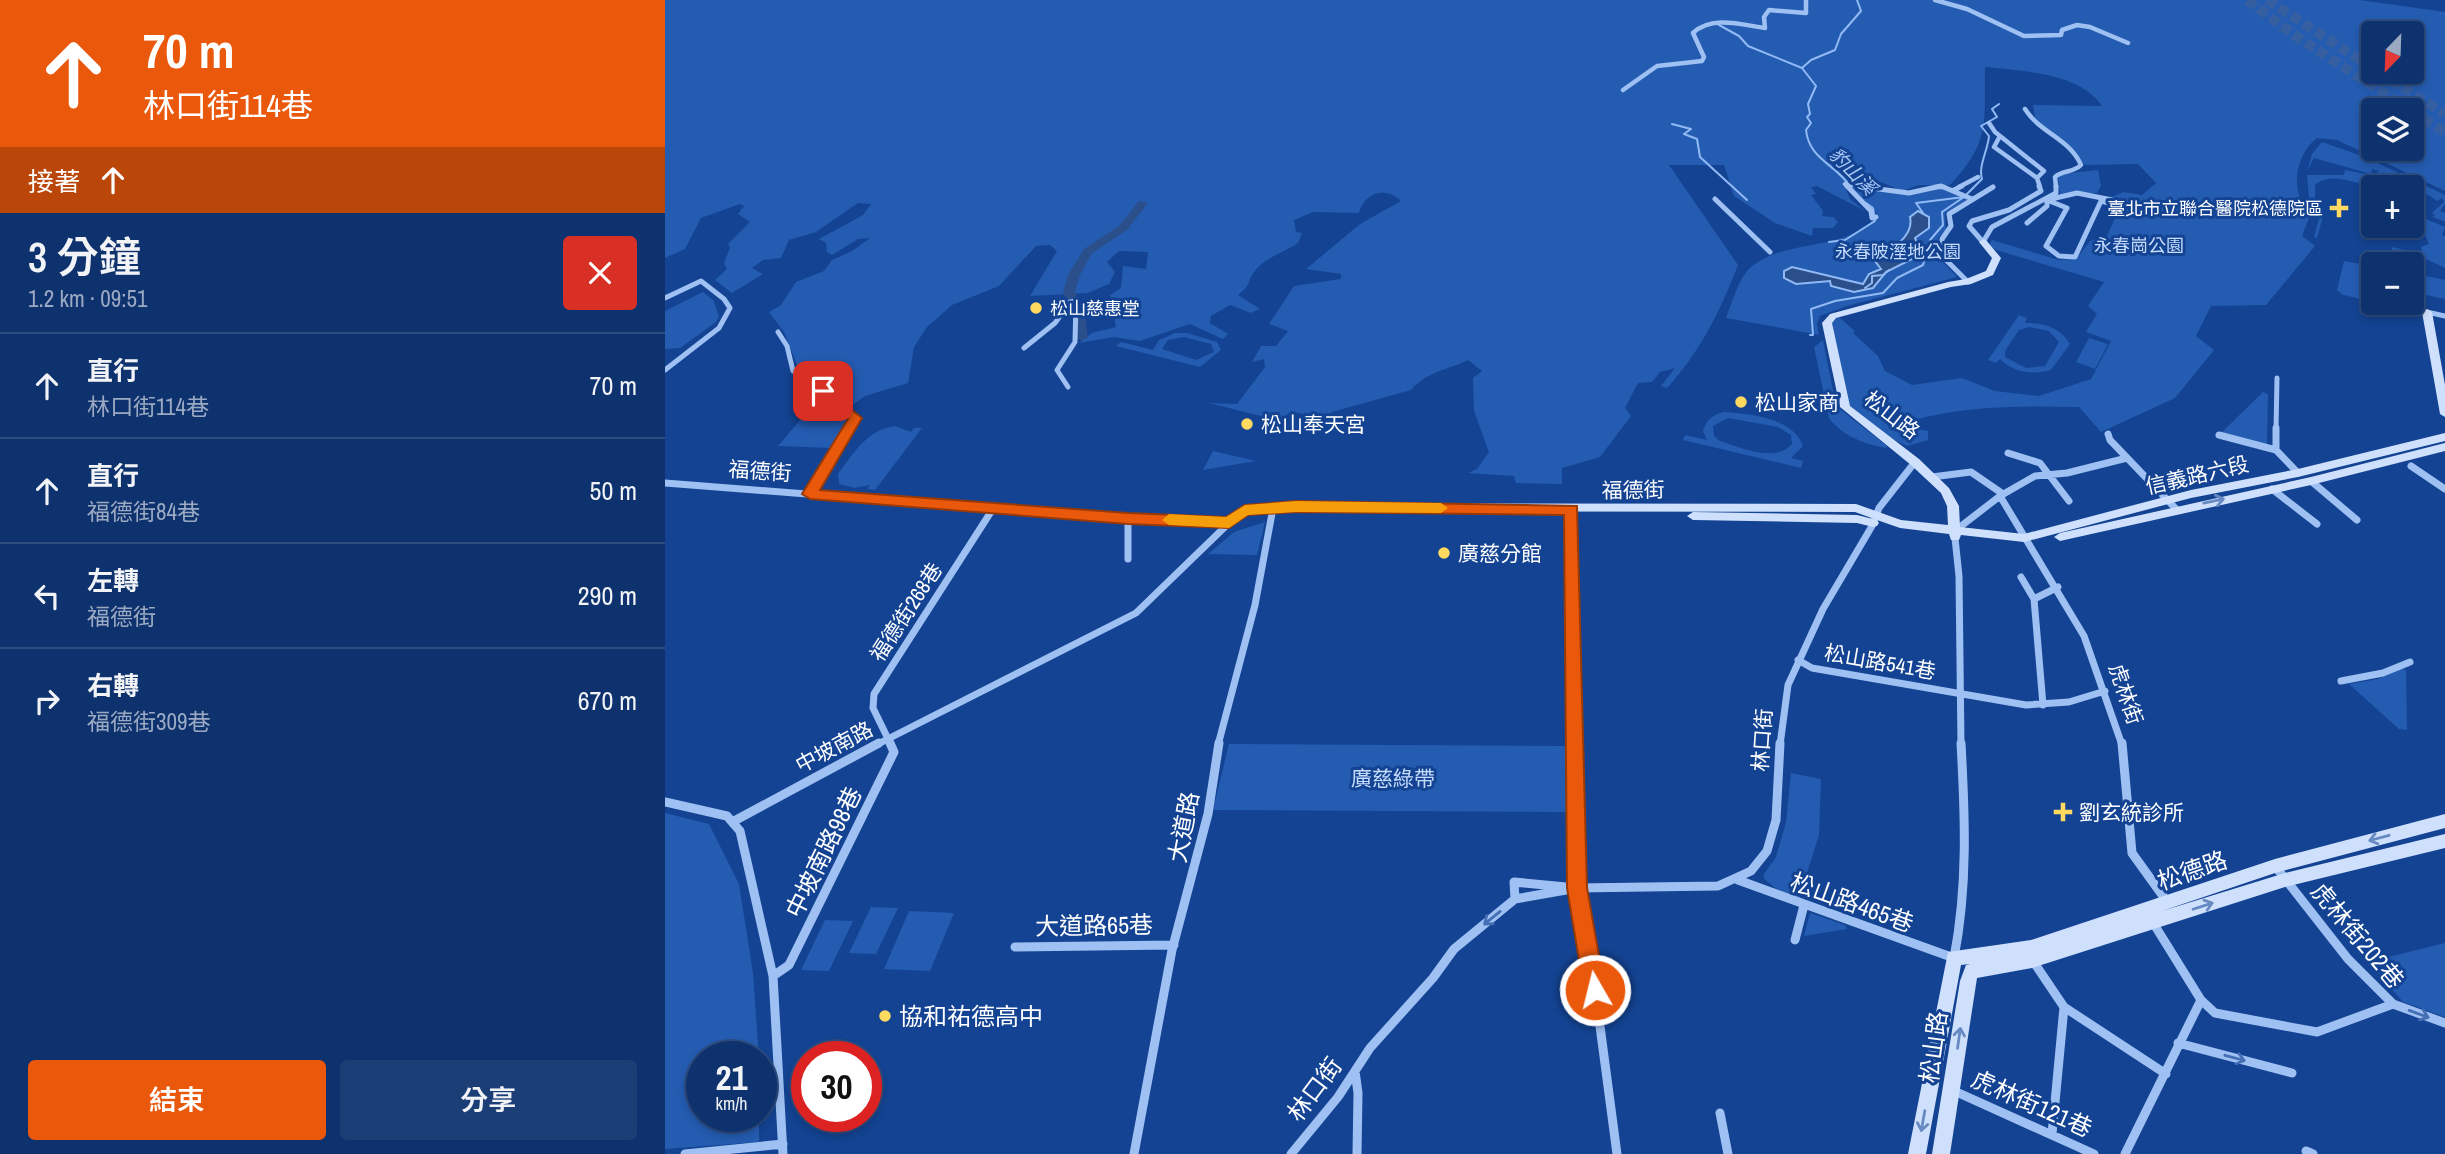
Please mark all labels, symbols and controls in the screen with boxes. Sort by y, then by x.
text: 70 m [143,17,235,83]
north arrow [2361,21,2424,84]
map controls [2361,21,2424,315]
icon: ahead [28,28,119,119]
text: 林口街114巷 [143,84,313,127]
button: layers [2361,98,2424,161]
water label: 豹山溪 [1824,142,1884,202]
icon: ahead [94,161,132,199]
text: 接著 [28,164,80,199]
button: + [2361,175,2424,238]
place label: 臺北市立聯合醫院松德院區 [2107,196,2323,221]
marker: 臺北市立聯合醫院松德院區 [2329,198,2349,218]
text: 3 分鐘 [28,229,141,285]
park label: 永春崗公園 [2094,233,2184,258]
button: close [563,236,637,310]
park label: 永春陂溼地公園 [1835,239,1961,264]
button: − [2361,252,2424,315]
text: 1.2 km · 09:51 [28,283,148,314]
place label: 松山慈惠堂 [1050,296,1140,321]
marker: 松山慈惠堂 [1028,300,1044,316]
text: 直行 [87,353,139,388]
pin [793,361,853,421]
icon: ahead [28,367,66,405]
text: 70 m [590,368,637,403]
icon: arrive [804,372,842,410]
street label: 松山路 [1858,384,1926,446]
place label: 松山家商 [1755,388,1839,417]
text: 林口街114巷 [87,391,209,422]
marker: 松山家商 [1733,394,1749,410]
place label: 松山奉天宮 [1261,410,1366,439]
marker: 松山奉天宮 [1239,416,1255,432]
street label: 信義路六段 [2143,449,2251,501]
street label: 福德街 [728,454,792,488]
text: 直行 [87,458,139,493]
icon: ahead [28,472,66,510]
text: 50 m [590,473,637,508]
street label: 福德街 [1601,475,1665,505]
one-way arrow [2202,494,2225,507]
text: 福德街84巷 [87,496,200,527]
place label: 廣慈分館 [1458,539,1542,568]
marker: 廣慈分館 [1436,545,1452,561]
street label: 福德街268巷 [863,557,949,667]
text: 左轉 [87,563,139,598]
icon: left [28,577,66,615]
text: 290 m [578,578,637,613]
text: 福德街 [87,601,156,632]
street label: 松山路541巷 [1822,638,1938,686]
street label: 虎林街 [2102,659,2150,729]
text: 右轉 [87,668,139,703]
icon: right [28,682,66,720]
text: 670 m [578,683,637,718]
text: 福德街309巷 [87,706,210,737]
street label: 林口街 [1745,708,1779,772]
street label: 中坡南路 [790,714,878,780]
park label: 廣慈綠帶 [1351,764,1435,793]
street label: 中坡南路98巷 [778,781,868,923]
street label: 大道路 [1160,789,1206,865]
place label: 劉玄統診所 [2079,798,2184,827]
marker: 劉玄統診所 [2053,802,2073,822]
one-way arrow [2368,832,2391,845]
street label: 松德路 [2153,843,2231,897]
street label: 松山路465巷 [1786,865,1918,939]
street label: 虎林街202巷 [2304,875,2412,995]
one-way arrow [2191,899,2213,912]
street label: 大道路65巷 [1035,908,1153,942]
one-way arrow [1483,910,1501,926]
position arrow [1558,953,1632,1027]
place label: 協和祐德高中 [899,1000,1043,1032]
marker: 協和祐德高中 [877,1008,893,1024]
one-way arrow [2408,1008,2430,1021]
street label: 松山路 [1912,1009,1954,1085]
one-way arrow [1953,1027,1966,1050]
speed limit sign: 30 [791,1041,882,1132]
street label: 林口街 [1280,1051,1348,1127]
one-way arrow [2223,1052,2246,1065]
text: 21 [716,1054,747,1101]
button: 結束 [28,1060,326,1140]
button: 分享 [340,1060,637,1140]
street label: 虎林街121巷 [1967,1062,2097,1144]
text: km/h [716,1091,748,1116]
one-way arrow [1916,1109,1929,1132]

